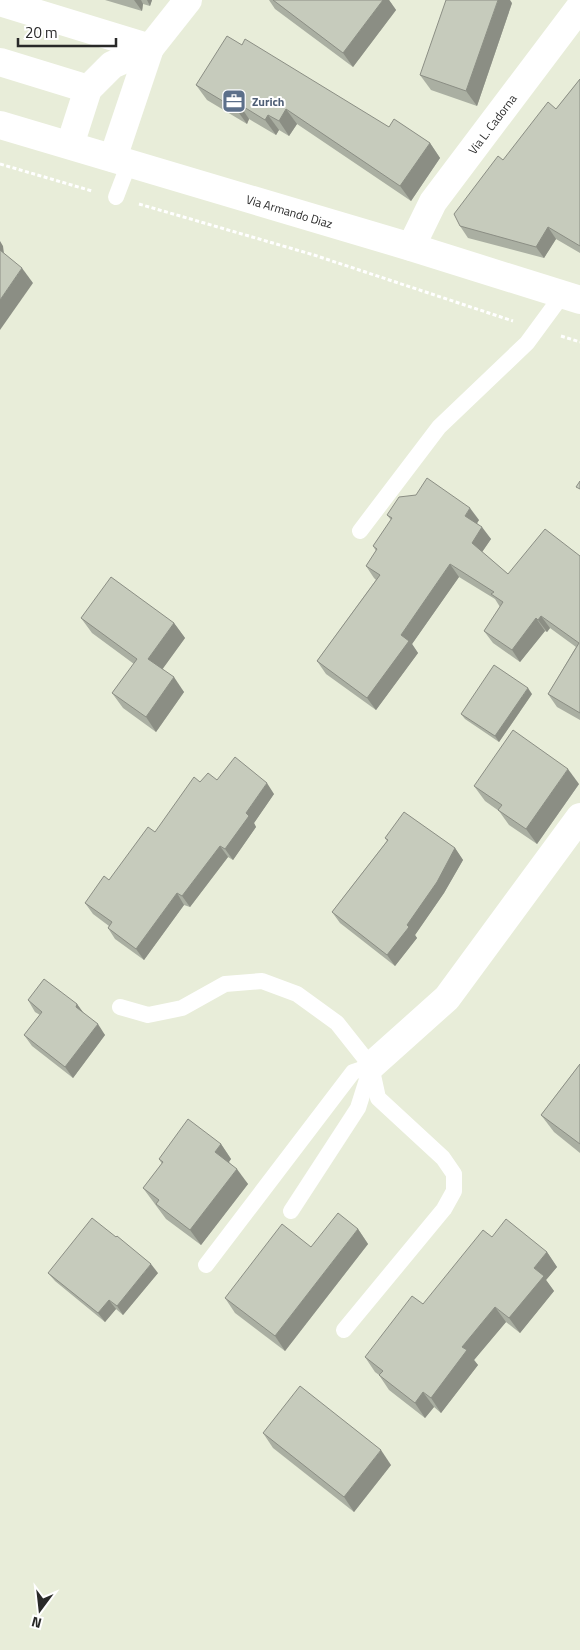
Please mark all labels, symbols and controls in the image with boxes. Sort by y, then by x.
scale bar [18,15,115,47]
text: 20 m [25,21,58,44]
office icon: Zurich [221,88,247,114]
street label: Via L. Cadorna [463,90,521,158]
place label: Zurich [252,92,284,111]
street label: Via Armando Diaz [244,189,335,233]
north arrow [15,1585,65,1635]
text: N [29,1612,44,1634]

